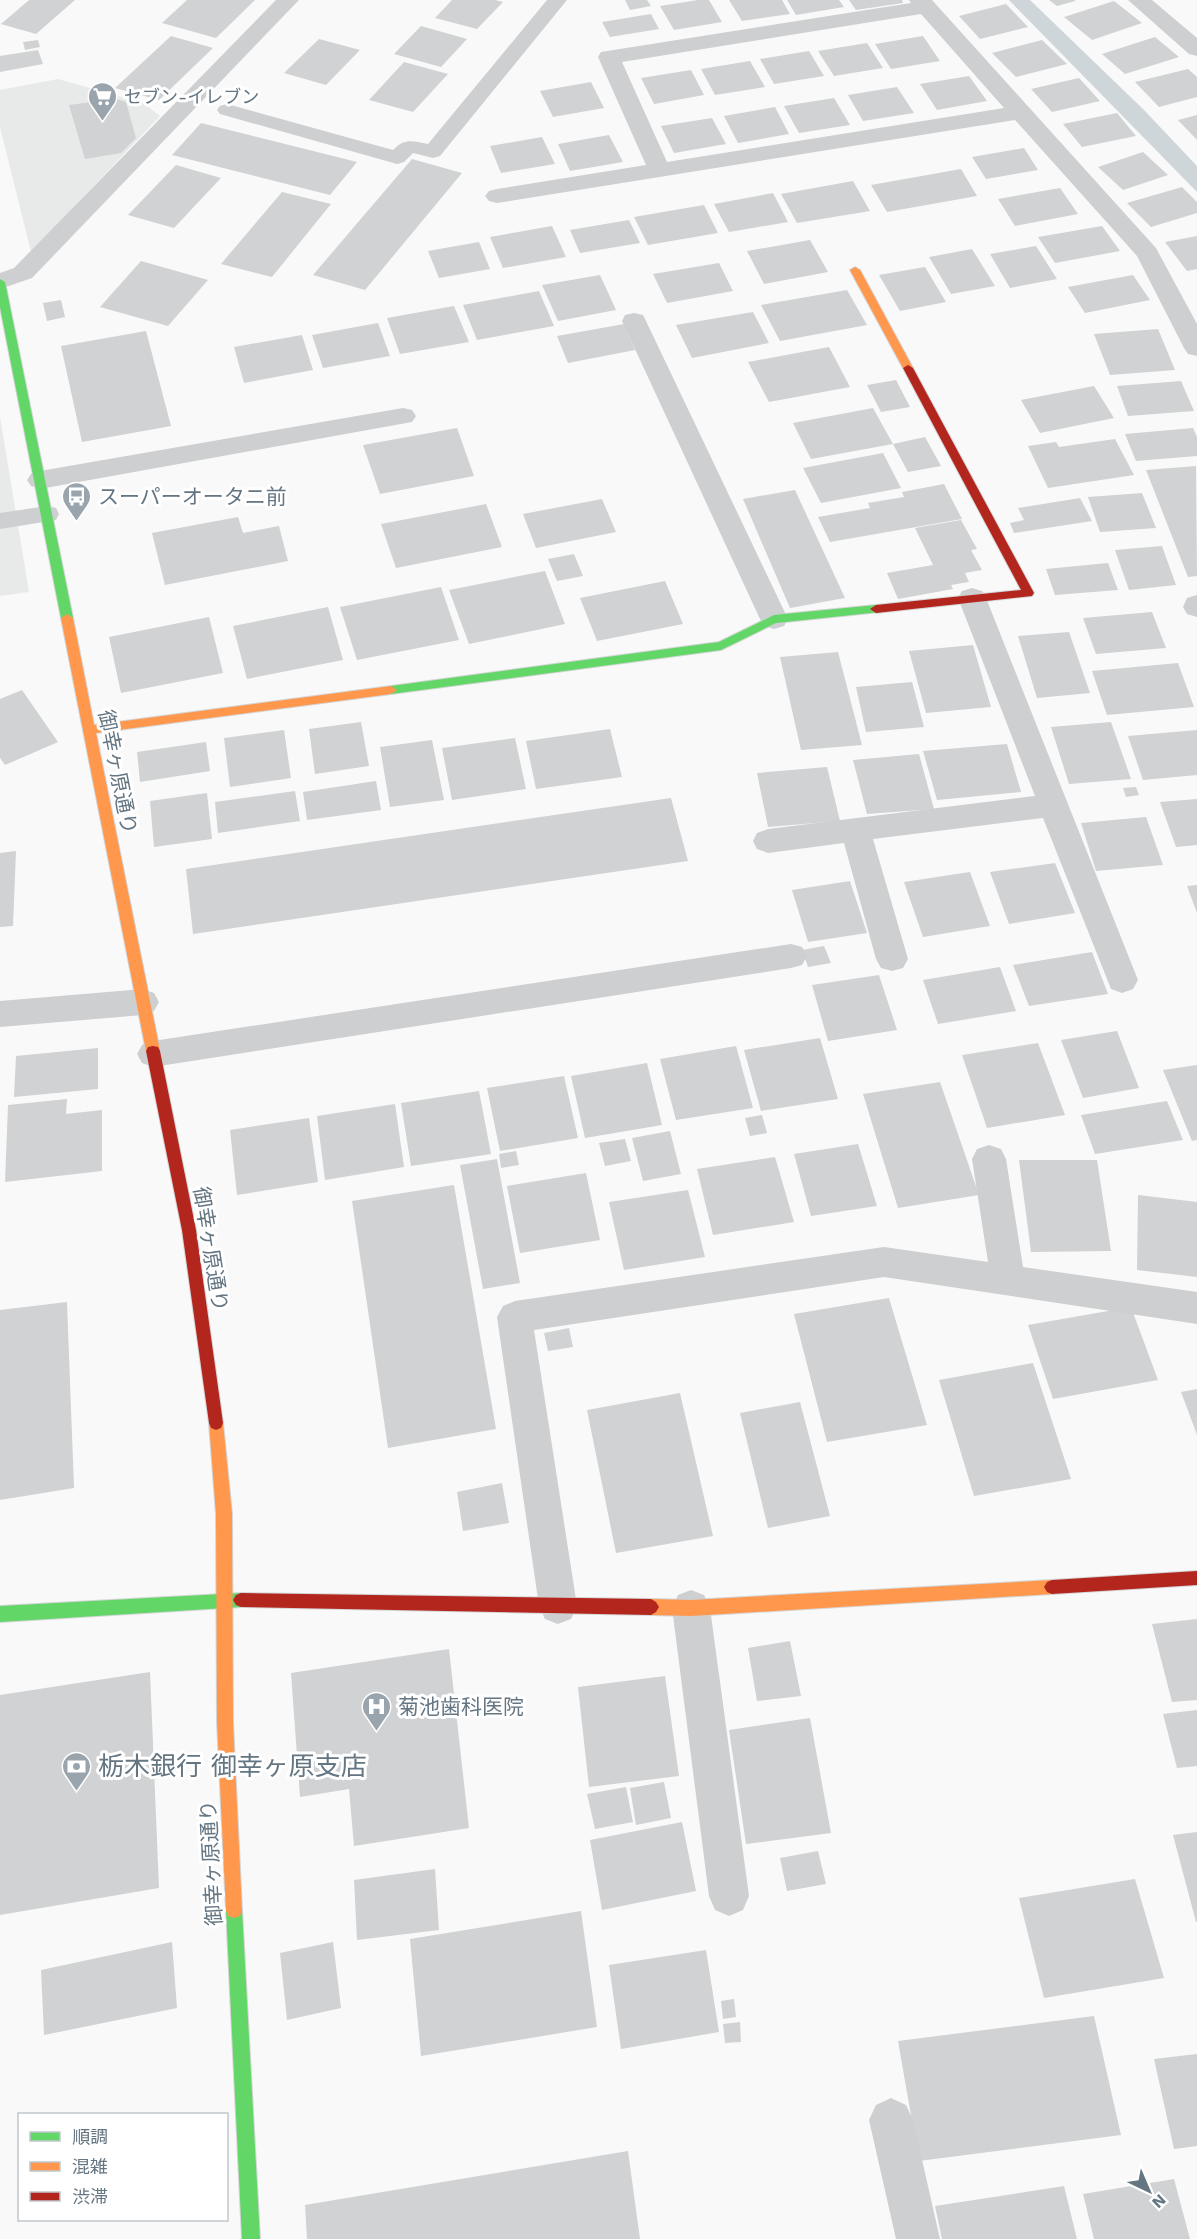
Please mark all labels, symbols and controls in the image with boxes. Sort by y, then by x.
supermarket icon: セブン-イレブン [87,80,119,122]
place label: セブン-イレブン [124,86,259,107]
bus stop icon: スーパーオータニ前 [61,480,93,522]
place label: スーパーオータニ前 [98,484,287,509]
street label: 御幸ヶ原通り [94,708,142,836]
street label: 御幸ヶ原通り [189,1185,233,1313]
hospital icon: 菊池歯科医院 [361,1690,393,1732]
place label: 菊池歯科医院 [398,1694,524,1719]
bank icon: 栃木銀行 御幸ヶ原支店 [61,1750,93,1792]
place label: 栃木銀行 御幸ヶ原支店 [98,1751,367,1781]
street label: 御幸ヶ原通り [195,1799,227,1927]
legend [18,2113,228,2221]
text: 順調 [72,2126,108,2147]
text: 混雑 [72,2156,108,2177]
north arrow [1119,2161,1179,2221]
text: 渋滞 [72,2186,108,2207]
text: N [1148,2190,1170,2212]

